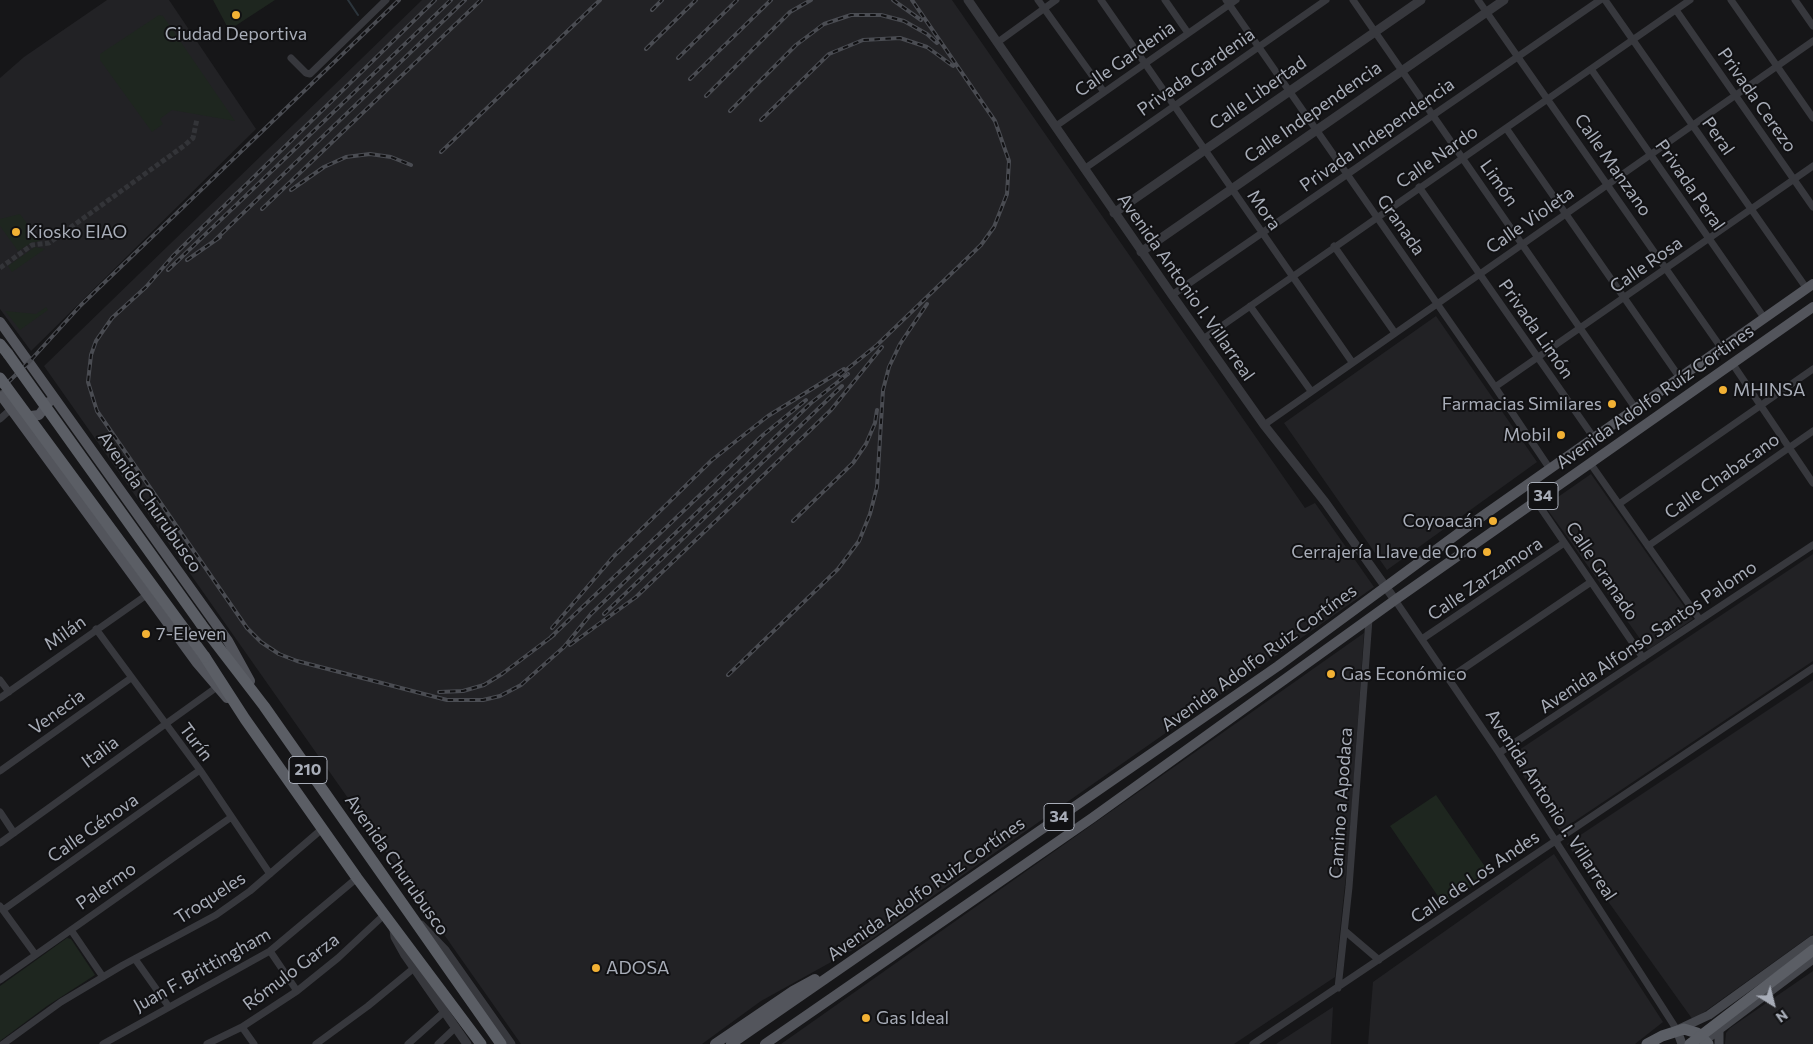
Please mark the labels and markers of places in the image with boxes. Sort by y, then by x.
marker: Ciudad Deportiva [230,9,242,21]
place label: Ciudad Deportiva [165,23,307,45]
place label: Kiosko EIAO [26,221,127,243]
marker: Kiosko EIAO [10,226,22,238]
place label: MHINSA [1733,379,1805,401]
marker: MHINSA [1717,384,1729,396]
place label: Farmacias Similares [1442,393,1602,415]
marker: Farmacias Similares [1606,398,1618,410]
place label: Mobil [1503,424,1551,446]
marker: Mobil [1555,429,1567,441]
place label: Coyoacán [1403,510,1483,532]
marker: Coyoacán [1487,515,1499,527]
place label: Cerrajería Llave de Oro [1291,541,1477,563]
marker: Cerrajería Llave de Oro [1481,546,1493,558]
place label: 7-Eleven [156,623,226,645]
marker: 7-Eleven [140,628,152,640]
place label: Gas Económico [1341,663,1467,685]
marker: Gas Económico [1325,668,1337,680]
place label: ADOSA [606,957,669,979]
marker: ADOSA [590,962,602,974]
place label: Gas Ideal [876,1007,949,1029]
marker: Gas Ideal [860,1012,872,1024]

